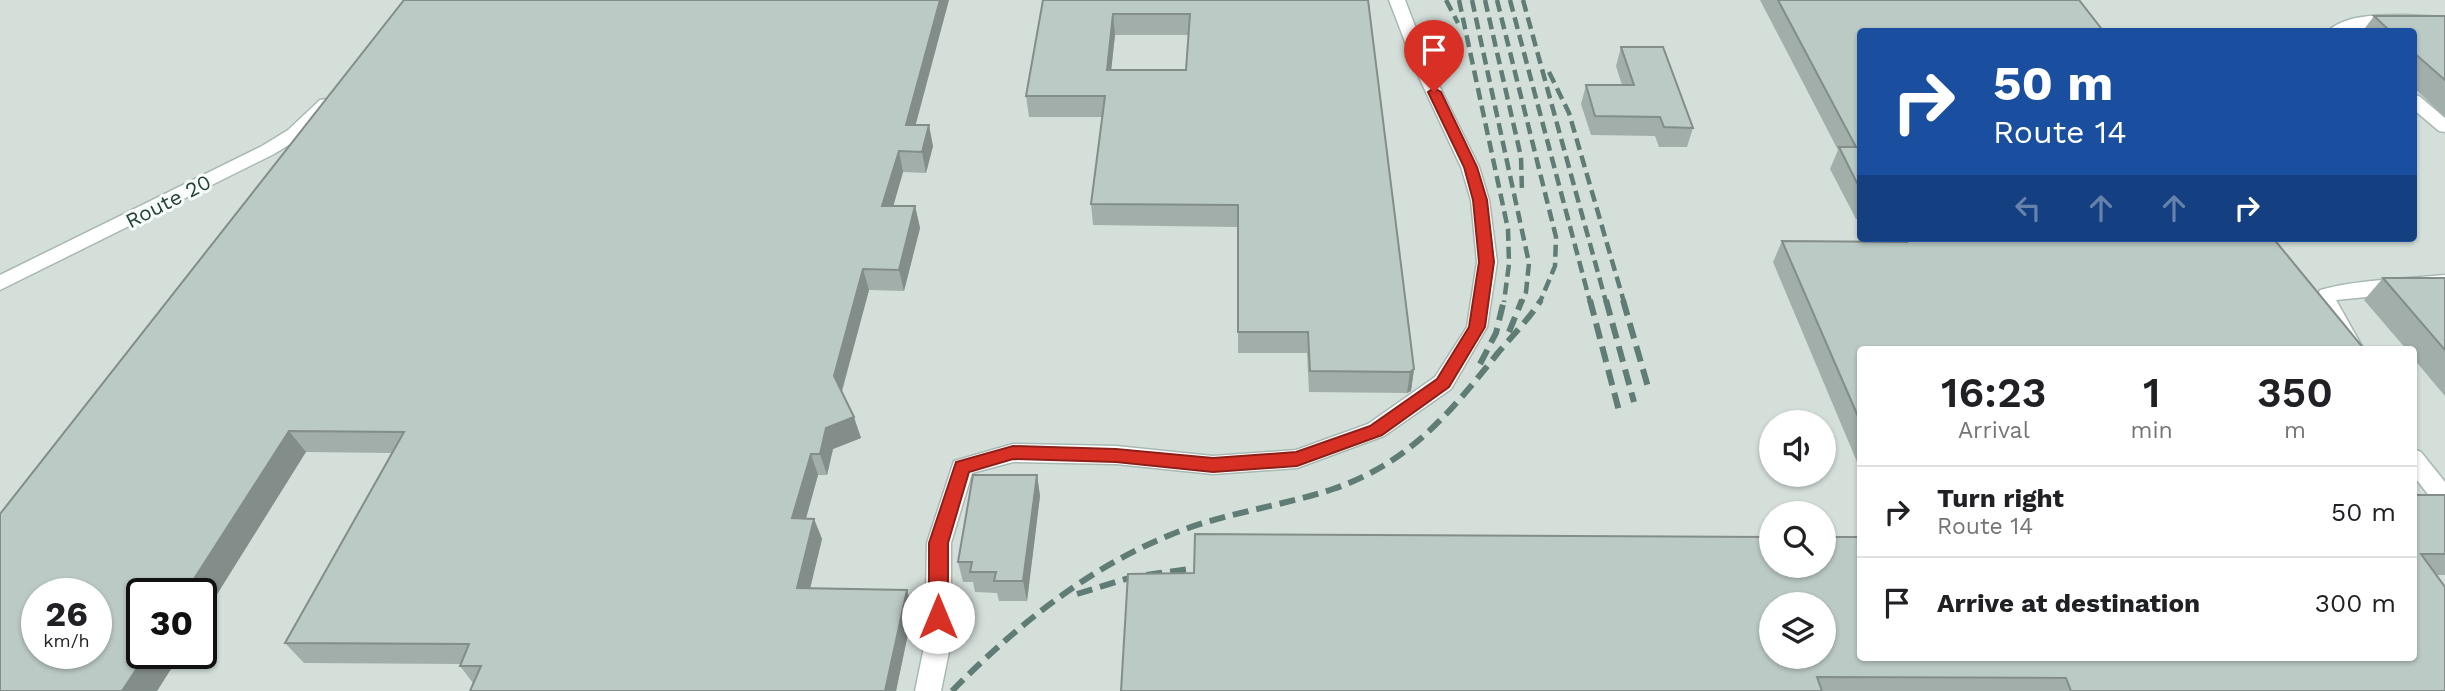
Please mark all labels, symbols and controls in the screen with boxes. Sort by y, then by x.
pin [1404,20,1464,92]
icon: arrive [1415,31,1453,69]
text: 50 m [1993,54,2113,112]
icon: right [1878,56,1969,147]
text: Route 14 [1993,113,2127,151]
street label: Route 20 [121,169,215,233]
icon: left [2009,189,2047,227]
icon: ahead [2082,189,2120,227]
icon: ahead [2155,189,2193,227]
icon: right [2228,189,2266,227]
text: 16:23 [1941,368,2046,417]
text: 1 [2143,368,2160,417]
text: 350 [2257,368,2333,417]
map controls [1759,410,1836,669]
button: sound [1759,410,1836,487]
text: Arrival [1958,417,2030,444]
text: min [2131,417,2173,444]
text: m [2284,417,2306,444]
text: Turn right [1937,483,2064,513]
icon: right [1878,493,1916,531]
text: 50 m [2331,497,2396,527]
button: search [1759,501,1836,578]
text: Route 14 [1937,513,2033,540]
speed limit sign: 30 [126,578,217,669]
position arrow [901,580,975,654]
icon: arrive [1878,584,1916,622]
text: Arrive at destination [1937,588,2200,618]
text: 300 m [2315,588,2396,618]
button: layers [1759,592,1836,669]
text: 26 [45,593,88,635]
text: km/h [43,630,90,651]

